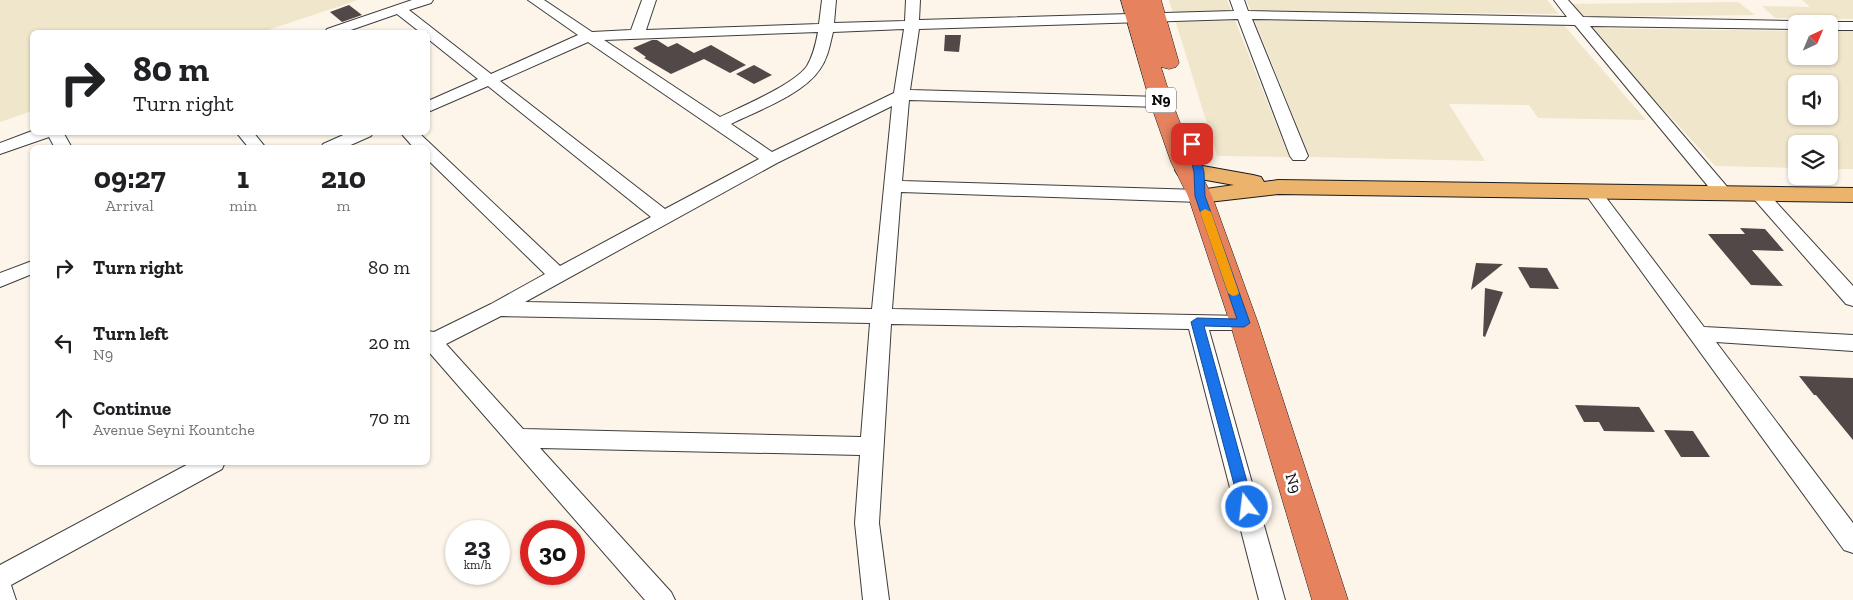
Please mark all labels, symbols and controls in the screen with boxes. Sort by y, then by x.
north arrow [1788,15,1838,65]
map controls [1788,15,1838,185]
text: 80 m [133,48,209,90]
icon: right [50,50,115,115]
button: sound [1788,75,1838,125]
road number: N9 [1146,88,1176,112]
text: Turn right [133,90,234,117]
pin [1171,123,1213,165]
icon: arrive [1178,130,1206,158]
button: layers [1788,135,1838,185]
text: 09:27 [94,160,166,196]
text: 1 [237,160,249,196]
text: 210 [321,160,366,196]
text: Arrival [106,196,154,215]
text: min [229,196,257,215]
text: m [336,196,350,215]
icon: right [50,254,78,282]
text: Turn right [93,256,183,279]
text: 80 m [368,256,410,279]
text: Turn left [93,322,168,345]
icon: left [50,329,78,357]
text: 20 m [369,331,410,354]
text: N9 [93,345,113,364]
text: Continue [93,397,171,420]
icon: ahead [50,404,78,432]
text: 70 m [369,406,410,429]
text: Avenue Seyni Kountche [93,420,255,439]
street label: N9 [1281,471,1306,496]
position arrow [1220,480,1272,532]
speed limit sign: 30 [520,520,585,585]
text: 23 [464,531,491,561]
text: km/h [464,558,491,572]

